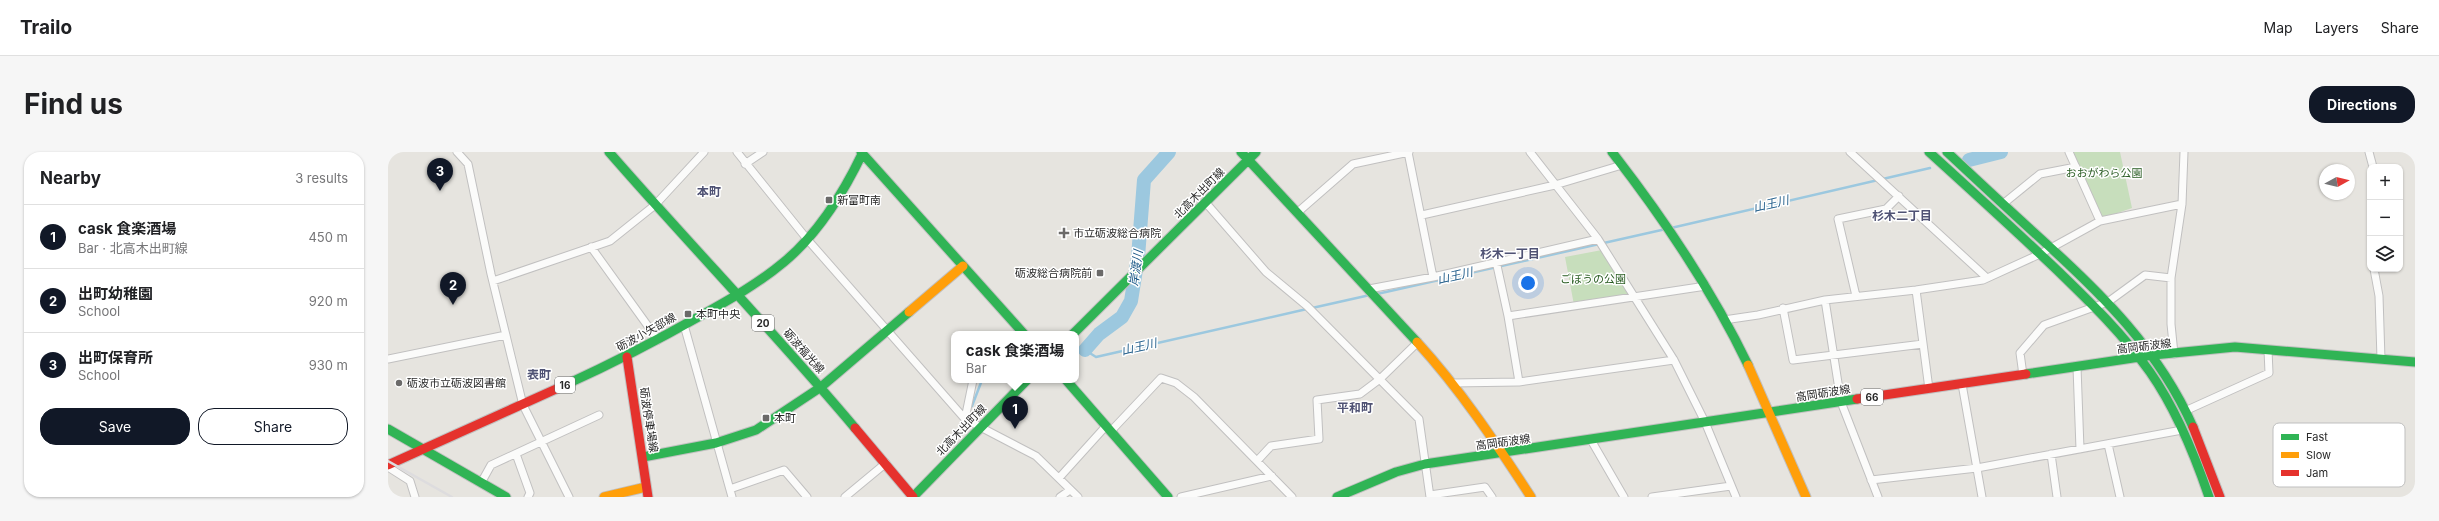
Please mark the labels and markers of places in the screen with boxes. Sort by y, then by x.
pin: 3 [427,158,453,191]
place label: 新富町南 [837,193,881,207]
marker: 新富町南 [824,195,834,205]
place label: 市立砺波総合病院 [1073,226,1161,240]
marker: 市立砺波総合病院 [1058,227,1070,239]
place label: 砺波総合病院前 [1015,266,1092,280]
marker: 砺波総合病院前 [1095,268,1105,278]
pin: 2 [440,272,466,305]
place label: 本町中央 [696,307,741,321]
marker: 本町中央 [683,309,693,319]
place label: 砺波市立砺波図書館 [407,376,506,390]
marker: 砺波市立砺波図書館 [394,378,404,388]
pin: 1 [1002,396,1028,429]
place label: 本町 [774,411,796,425]
marker: 本町 [761,413,771,423]

